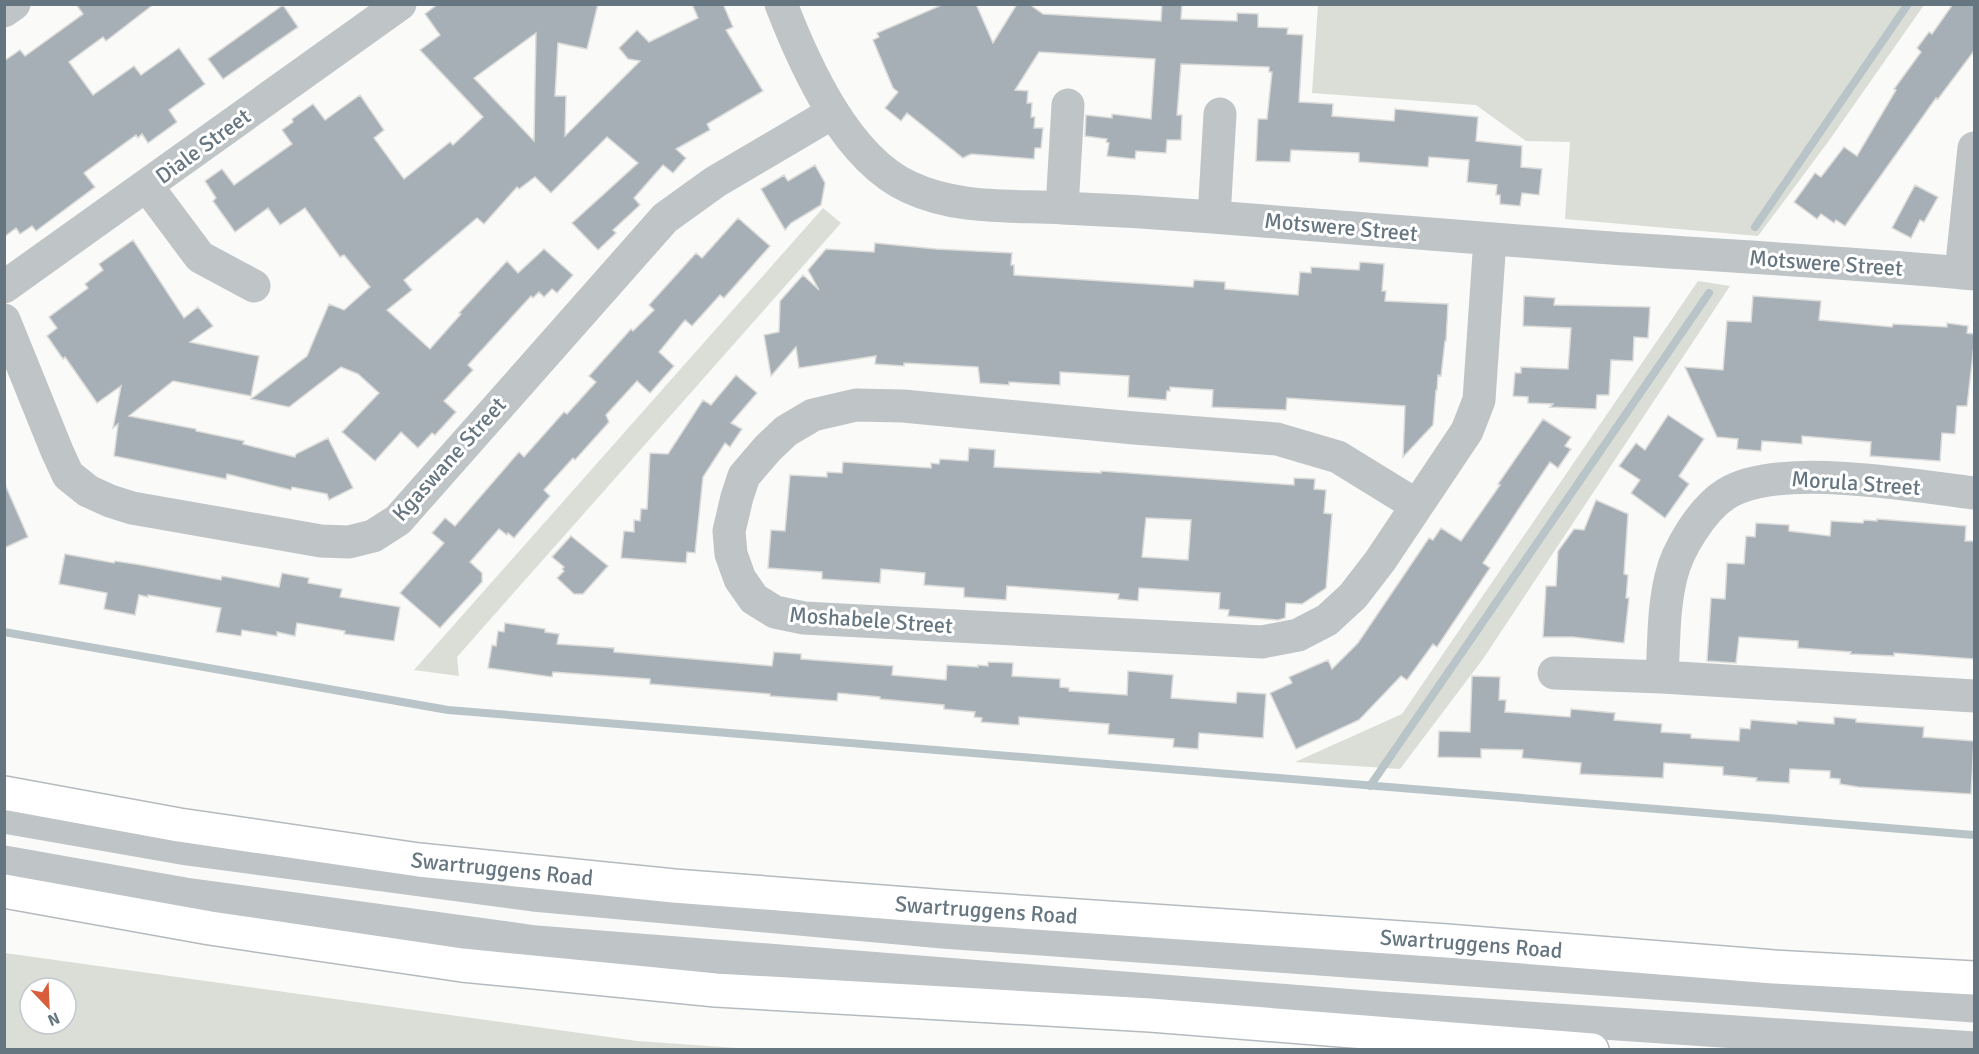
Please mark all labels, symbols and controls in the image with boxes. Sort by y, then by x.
street label: Diale Street [150,102,256,189]
street label: Motswere Street [1263,207,1419,247]
street label: Motswere Street [1748,244,1904,282]
street label: Kgaswane Street [386,391,512,526]
street label: Morula Street [1791,465,1922,501]
street label: Moshabele Street [788,601,954,639]
street label: Swartruggens Road [409,845,595,891]
street label: Swartruggens Road [894,890,1079,929]
street label: Swartruggens Road [1379,923,1563,964]
north arrow [18,976,78,1036]
text: N [44,1008,63,1030]

